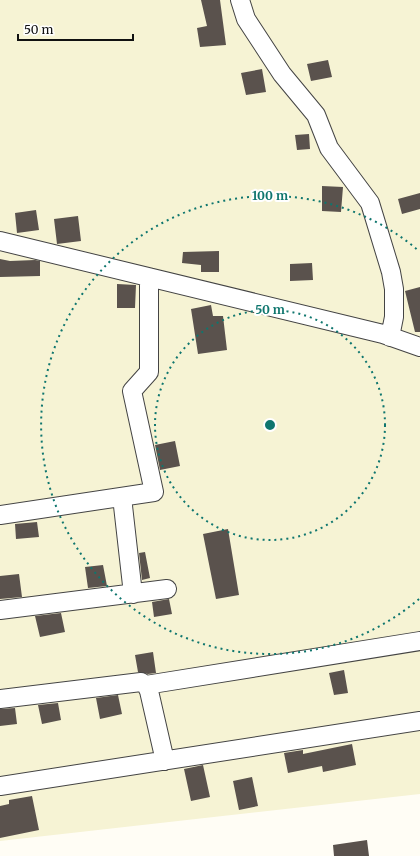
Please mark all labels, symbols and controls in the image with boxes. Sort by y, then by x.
scale bar [18,16,133,42]
text: 50 m [24,22,53,37]
text: 100 m [252,188,288,203]
text: 50 m [255,302,285,317]
centre of rings [263,418,277,432]

